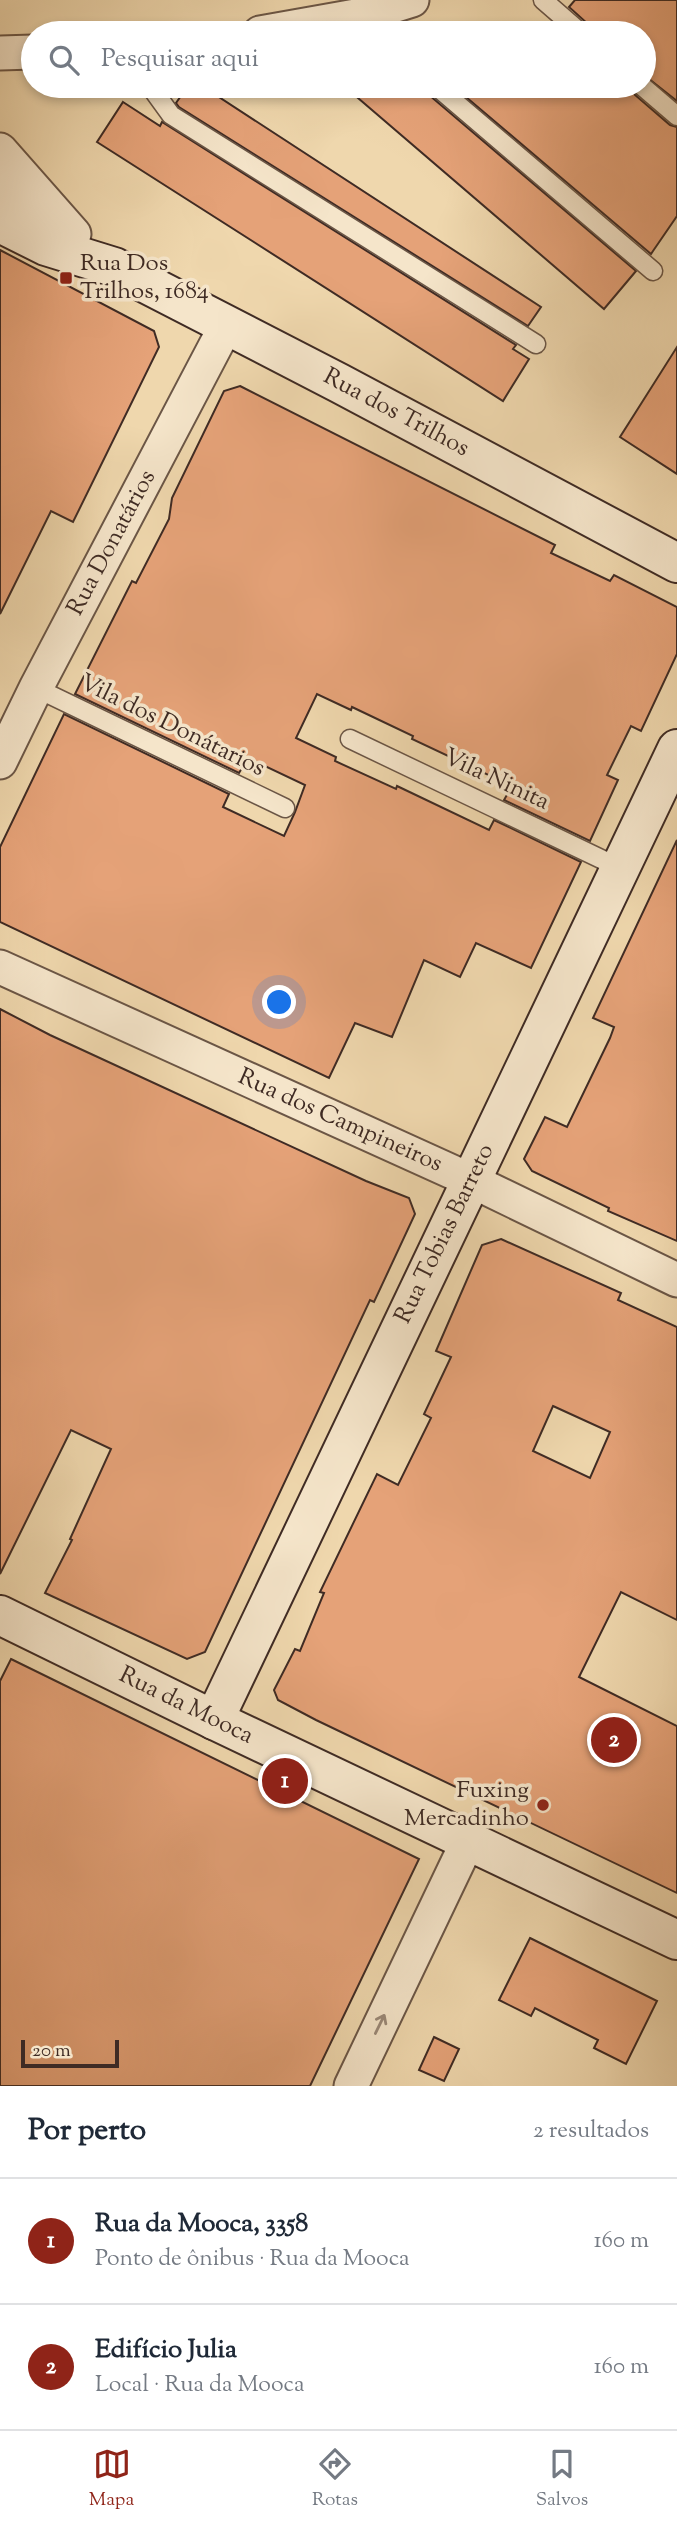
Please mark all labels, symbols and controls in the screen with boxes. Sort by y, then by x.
search box [21,21,656,98]
icon: search [45,41,83,79]
text: Pesquisar aqui [101,41,259,78]
place label: Rua Dos Trilhos, 1684 [80,247,209,309]
marker: Rua Dos Trilhos, 1684 [58,270,74,286]
street label: Rua dos Trilhos [317,360,475,466]
street label: Rua Donatários [59,464,165,622]
street label: Vila dos Donátarios [73,666,271,786]
street label: Vila Ninita [437,741,555,819]
your location [262,985,296,1019]
street label: Rua dos Campineiros [232,1061,448,1181]
street label: Rua Tobias Barreto [387,1138,503,1330]
street label: Rua da Mooca [113,1659,259,1753]
pin: 2 [591,1714,637,1766]
pin: 1 [262,1755,308,1807]
place label: Fuxing Mercadinho [404,1774,529,1836]
marker: Fuxing Mercadinho [535,1797,551,1813]
one-way arrow [374,2014,387,2035]
scale bar [21,2037,119,2069]
text: 20 m [32,2038,71,2065]
text: Por perto [28,2110,146,2153]
text: 2 resultados [533,2115,649,2148]
text: Rua da Mooca, 3358 [95,2206,308,2243]
text: 1 [47,2225,55,2258]
text: 160 m [594,2225,649,2258]
text: Ponto de ônibus · Rua da Mooca [95,2243,410,2276]
text: Edifício Julia [95,2332,237,2369]
text: 2 [46,2351,56,2384]
text: 160 m [594,2351,649,2384]
text: Local · Rua da Mooca [95,2369,305,2402]
tab: Mapa [89,2445,134,2514]
tab: Rotas [312,2445,358,2514]
tab: Salvos [536,2445,588,2514]

